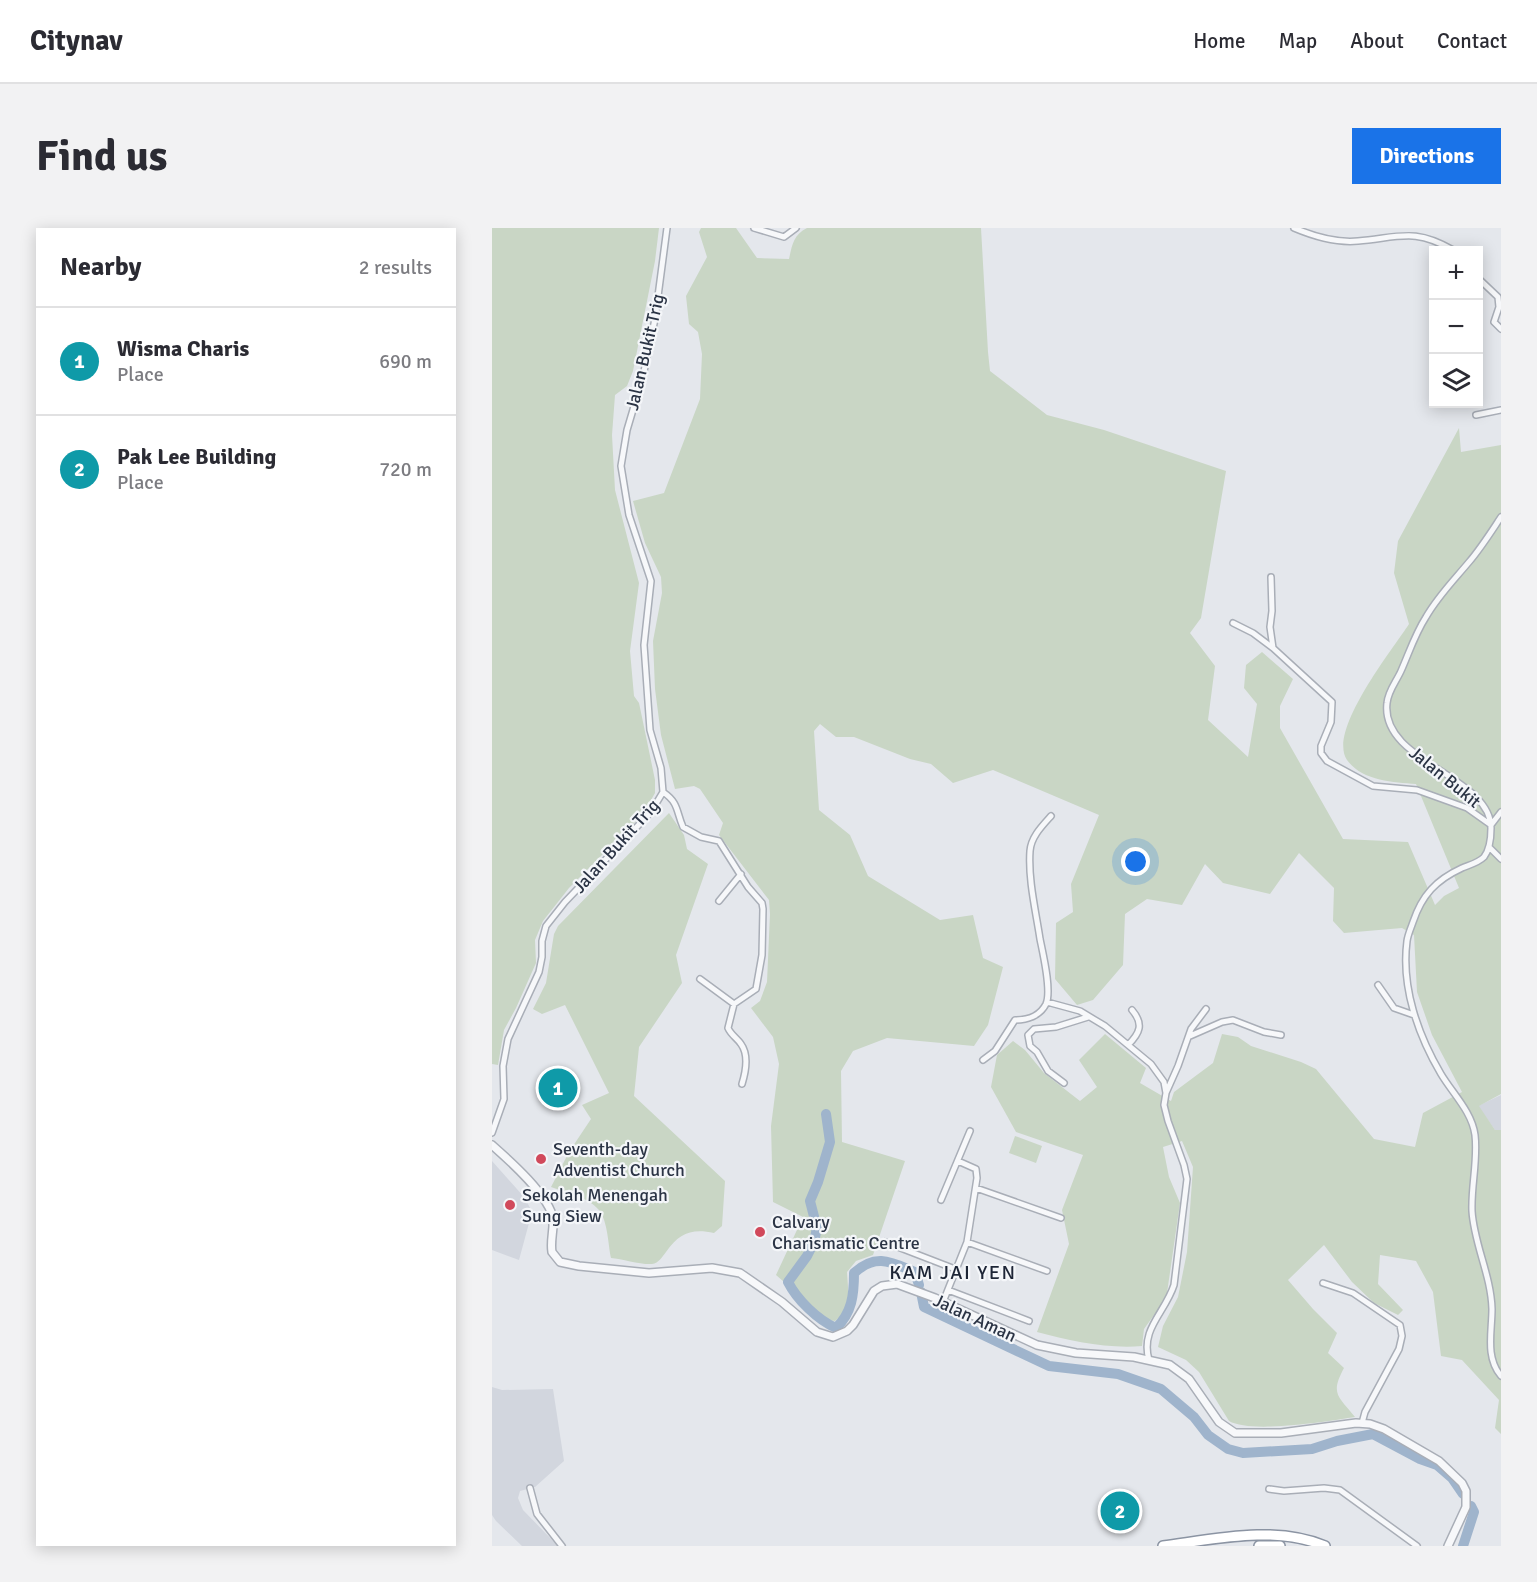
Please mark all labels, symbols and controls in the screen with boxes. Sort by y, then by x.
text: Citynav [30,24,123,58]
text: Home [1193,28,1246,54]
text: Map [1279,28,1317,54]
text: About [1350,28,1404,54]
text: Contact [1437,28,1507,54]
button: Directions [1352,128,1501,184]
text: Find us [36,131,167,182]
map controls [1429,246,1483,408]
button: + [1429,246,1483,300]
text: Nearby [60,251,141,283]
text: 2 results [359,255,432,280]
street label: Jalan Bukit Trig [621,292,669,412]
button: − [1429,300,1483,354]
text: Wisma Charis [117,335,249,362]
text: 1 [74,349,85,374]
text: 690 m [379,349,432,374]
button: layers [1429,354,1483,408]
text: Place [117,362,164,387]
text: Pak Lee Building [117,443,276,470]
text: 2 [74,457,85,482]
text: 720 m [379,457,432,482]
text: Place [117,470,164,495]
street label: Jalan Bukit [1405,741,1485,813]
street label: Jalan Bukit Trig [568,794,664,898]
your location [1121,847,1150,876]
pin: 1 [538,1066,578,1110]
place label: Seventh-day Adventist Church [553,1138,685,1181]
marker: Seventh-day Adventist Church [534,1152,548,1166]
place label: Sekolah Menengah Sung Siew [522,1184,668,1227]
marker: Sekolah Menengah Sung Siew [503,1198,517,1212]
place label: Calvary Charismatic Centre [772,1211,920,1254]
marker: Calvary Charismatic Centre [753,1225,767,1239]
district label: KAM JAI YEN [889,1260,1017,1285]
street label: Jalan Aman [930,1289,1020,1347]
pin: 2 [1100,1488,1140,1534]

